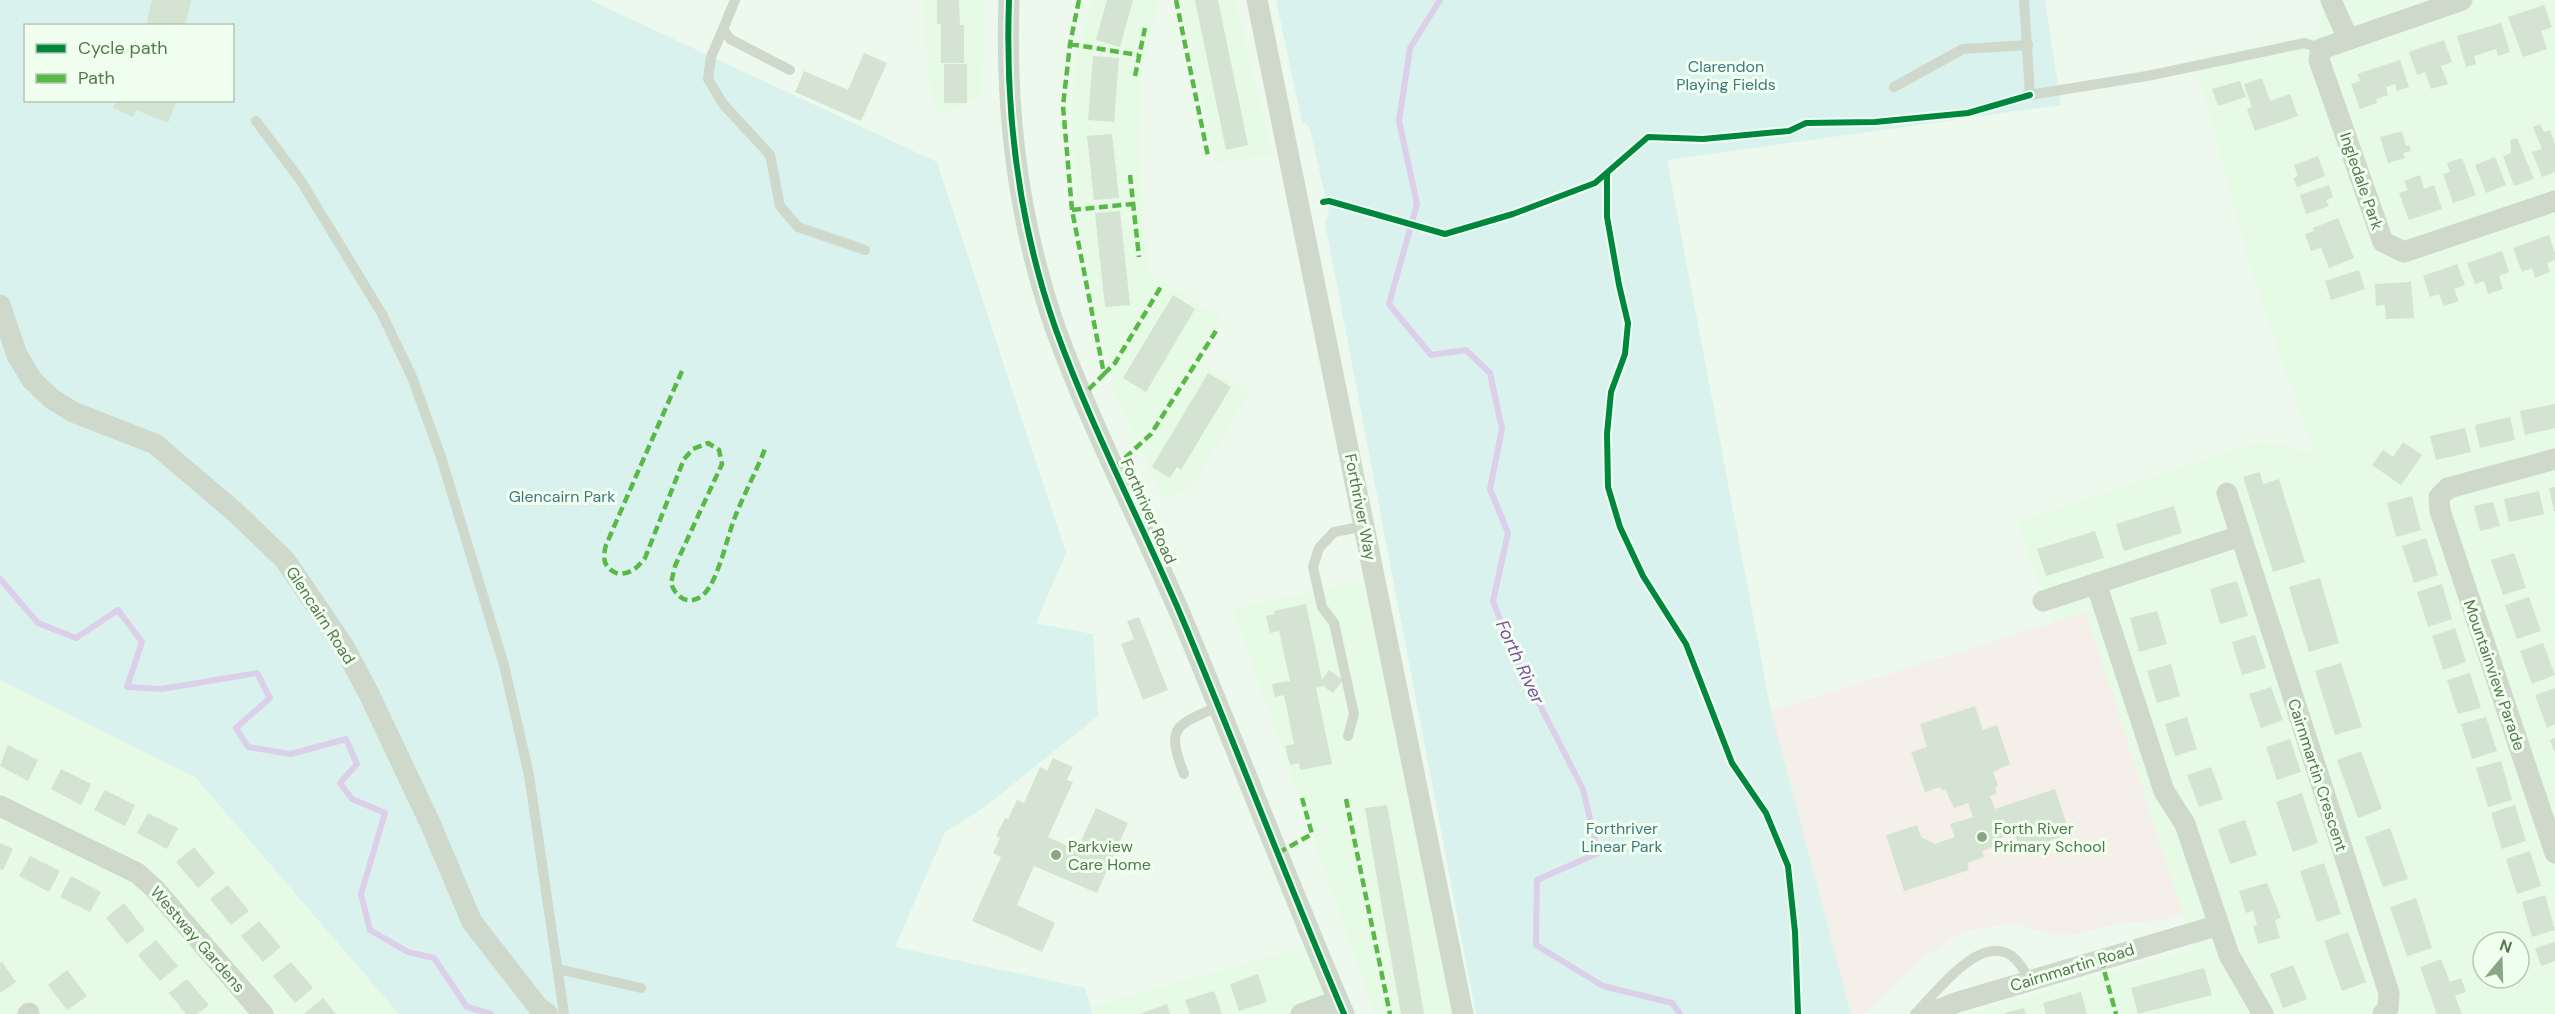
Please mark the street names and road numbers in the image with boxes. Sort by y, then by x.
street label: Ingledale Park [2335,130,2388,233]
street label: Forthriver Way [1340,452,1381,562]
street label: Forthriver Road [1116,455,1181,567]
street label: Glencairn Road [281,562,360,668]
street label: Mountainview Parade [2459,597,2530,753]
street label: Cairnmartin Crescent [2283,696,2352,854]
street label: Westway Gardens [146,882,250,997]
street label: Cairnmartin Road [2007,939,2137,996]

